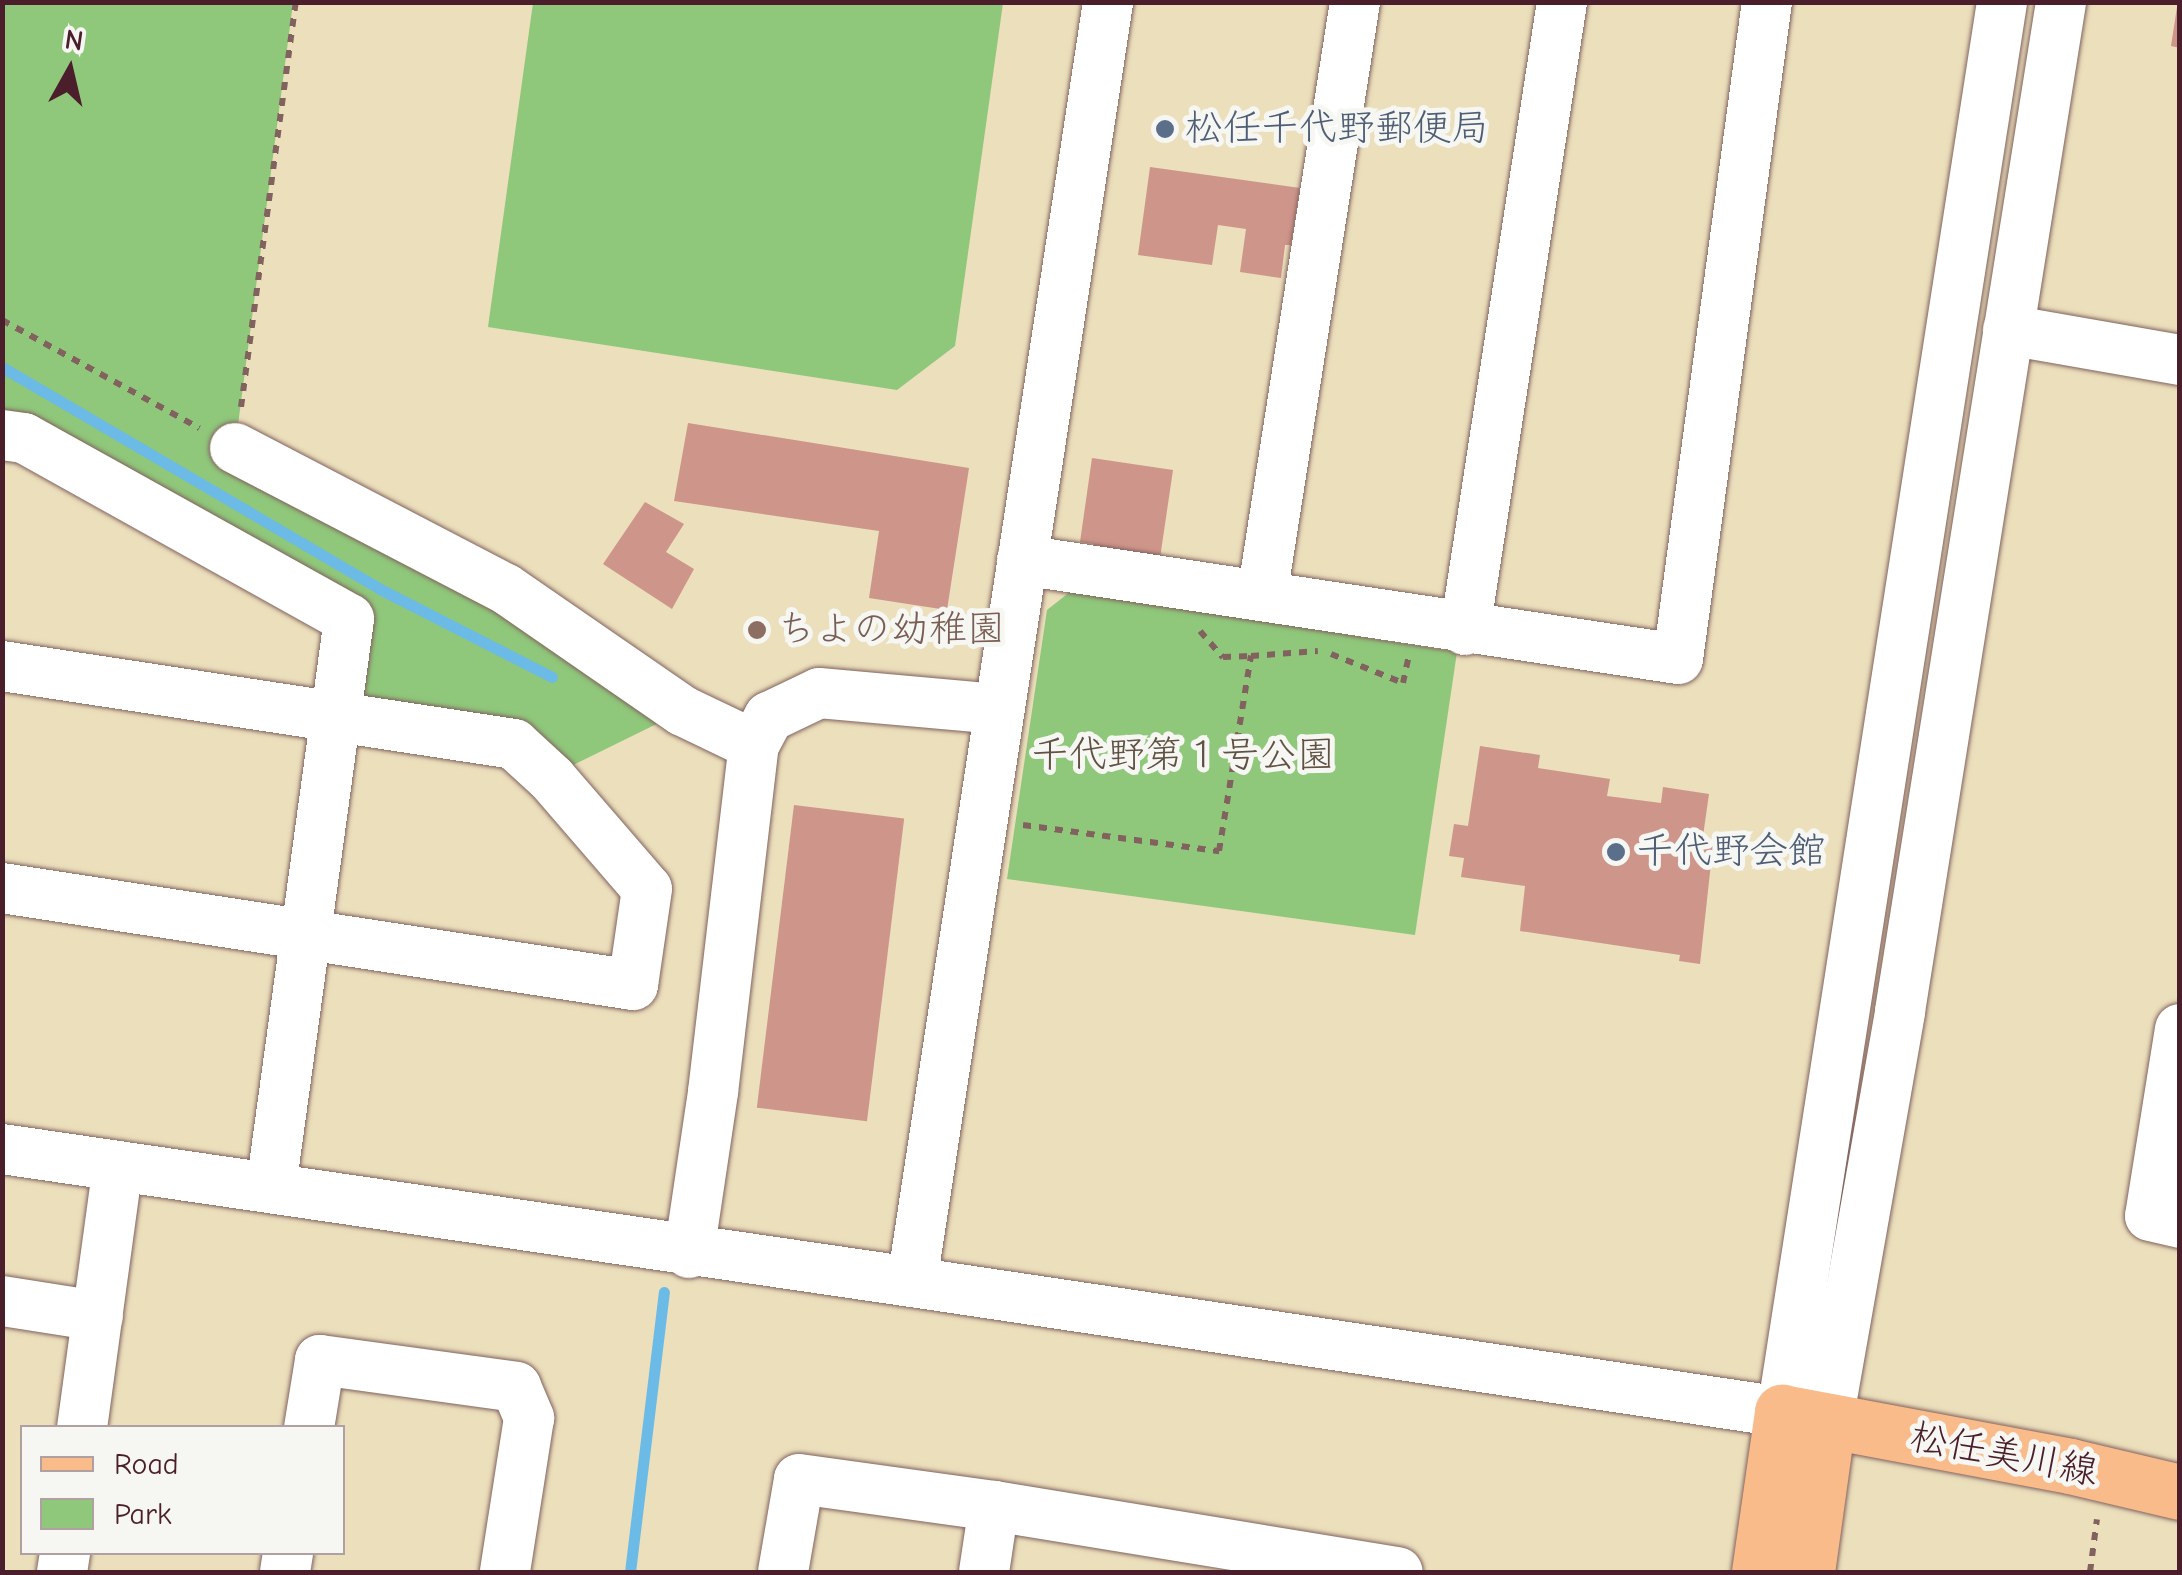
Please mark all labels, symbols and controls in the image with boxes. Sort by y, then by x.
north arrow [20,20,120,120]
text: N [63,23,85,57]
place label: 松任千代野郵便局 [1185,106,1489,152]
marker: 松任千代野郵便局 [1154,118,1176,140]
place label: ちよの幼稚園 [777,607,1005,653]
marker: ちよの幼稚園 [746,619,768,641]
park label: 千代野第１号公園 [1031,733,1335,779]
place label: 千代野会館 [1636,829,1826,875]
marker: 千代野会館 [1605,841,1627,863]
street label: 松任美川線 [1906,1414,2102,1496]
legend [20,1425,345,1555]
text: Road [114,1447,179,1482]
text: Park [114,1497,171,1532]

